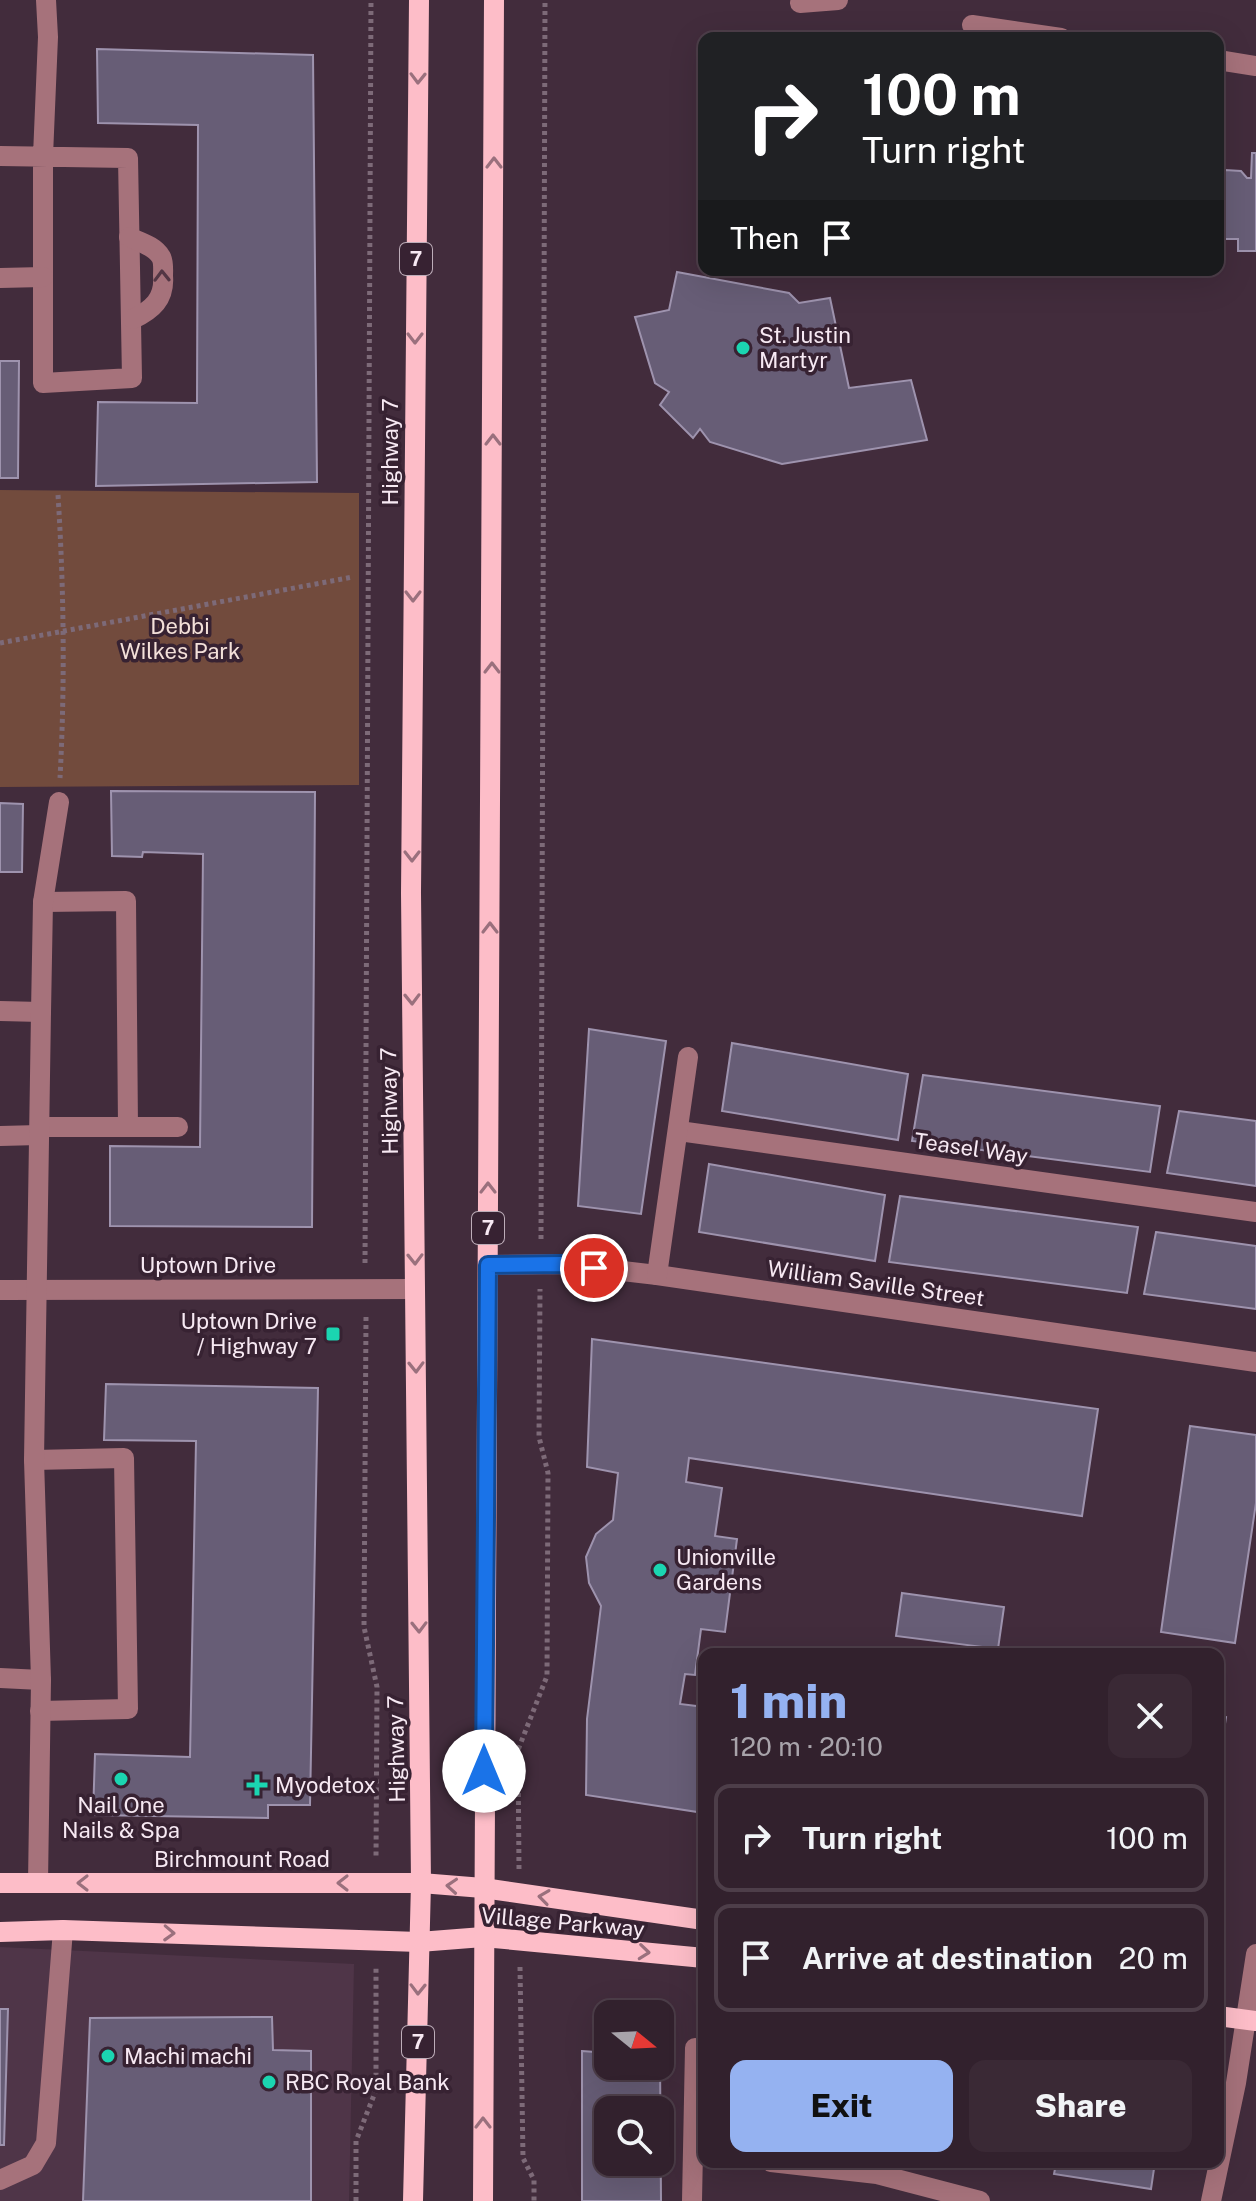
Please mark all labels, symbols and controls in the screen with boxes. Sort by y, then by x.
text: 100 m [862,62,1021,128]
icon: right [730,64,834,168]
one-way arrow [409,72,426,85]
text: Turn right [862,129,1025,171]
one-way arrow [485,156,503,169]
icon: arrive [815,216,859,260]
text: Then [730,220,799,256]
road number: 7 [400,243,432,275]
one-way arrow [154,269,171,282]
place label: St. Justin Martyr [759,322,851,373]
one-way arrow [406,332,424,345]
marker: St. Justin Martyr [734,339,752,357]
street label: Highway 7 [377,398,403,506]
one-way arrow [484,433,502,446]
one-way arrow [404,590,422,603]
park label: Debbi Wilkes Park [120,613,240,664]
one-way arrow [483,661,500,674]
one-way arrow [403,850,420,863]
one-way arrow [481,921,499,934]
one-way arrow [403,993,421,1006]
street label: Highway 7 [375,1047,403,1155]
street label: Teasel Way [912,1127,1030,1169]
one-way arrow [479,1181,497,1194]
road number: 7 [472,1212,504,1244]
pin [560,1234,628,1302]
icon: arrive [572,1246,616,1290]
street label: Uptown Drive [140,1252,276,1278]
one-way arrow [406,1253,424,1266]
street label: William Saville Street [766,1255,986,1311]
place label: Uptown Drive / Highway 7 [181,1308,317,1359]
marker: Uptown Drive / Highway 7 [324,1325,342,1343]
one-way arrow [407,1361,425,1374]
place label: Unionville Gardens [676,1544,776,1595]
marker: Unionville Gardens [651,1561,669,1579]
one-way arrow [410,1621,428,1634]
text: 1 min [730,1672,847,1729]
button: close [1108,1674,1192,1758]
street label: Highway 7 [382,1695,410,1803]
position arrow [442,1729,526,1813]
text: 120 m · 20:10 [730,1731,883,1762]
marker: Nail One Nails & Spa [112,1770,130,1788]
place label: Myodetox [275,1772,376,1798]
marker: Myodetox [246,1774,268,1796]
place label: Nail One Nails & Spa [62,1792,180,1843]
icon: right [734,1816,778,1860]
text: Turn right [802,1820,942,1856]
text: 100 m [1106,1820,1188,1856]
street label: Birchmount Road [154,1846,330,1872]
one-way arrow [76,1874,89,1892]
one-way arrow [336,1874,349,1892]
one-way arrow [445,1878,458,1895]
one-way arrow [537,1889,550,1906]
street label: Village Parkway [480,1902,646,1942]
one-way arrow [163,1924,176,1942]
icon: arrive [734,1936,778,1980]
text: Arrive at destination [802,1940,1093,1976]
text: 20 m [1119,1940,1188,1976]
one-way arrow [638,1944,651,1961]
one-way arrow [410,1983,427,1996]
north arrow [594,2000,674,2080]
map controls [594,2000,674,2176]
road number: 7 [402,2026,434,2058]
place label: Machi machi [124,2043,252,2069]
marker: Machi machi [99,2047,117,2065]
button: Exit [730,2060,953,2152]
button: Share [969,2060,1192,2152]
place label: RBC Royal Bank [285,2069,450,2095]
marker: RBC Royal Bank [260,2073,278,2091]
button: search [594,2096,674,2176]
one-way arrow [474,2116,492,2129]

